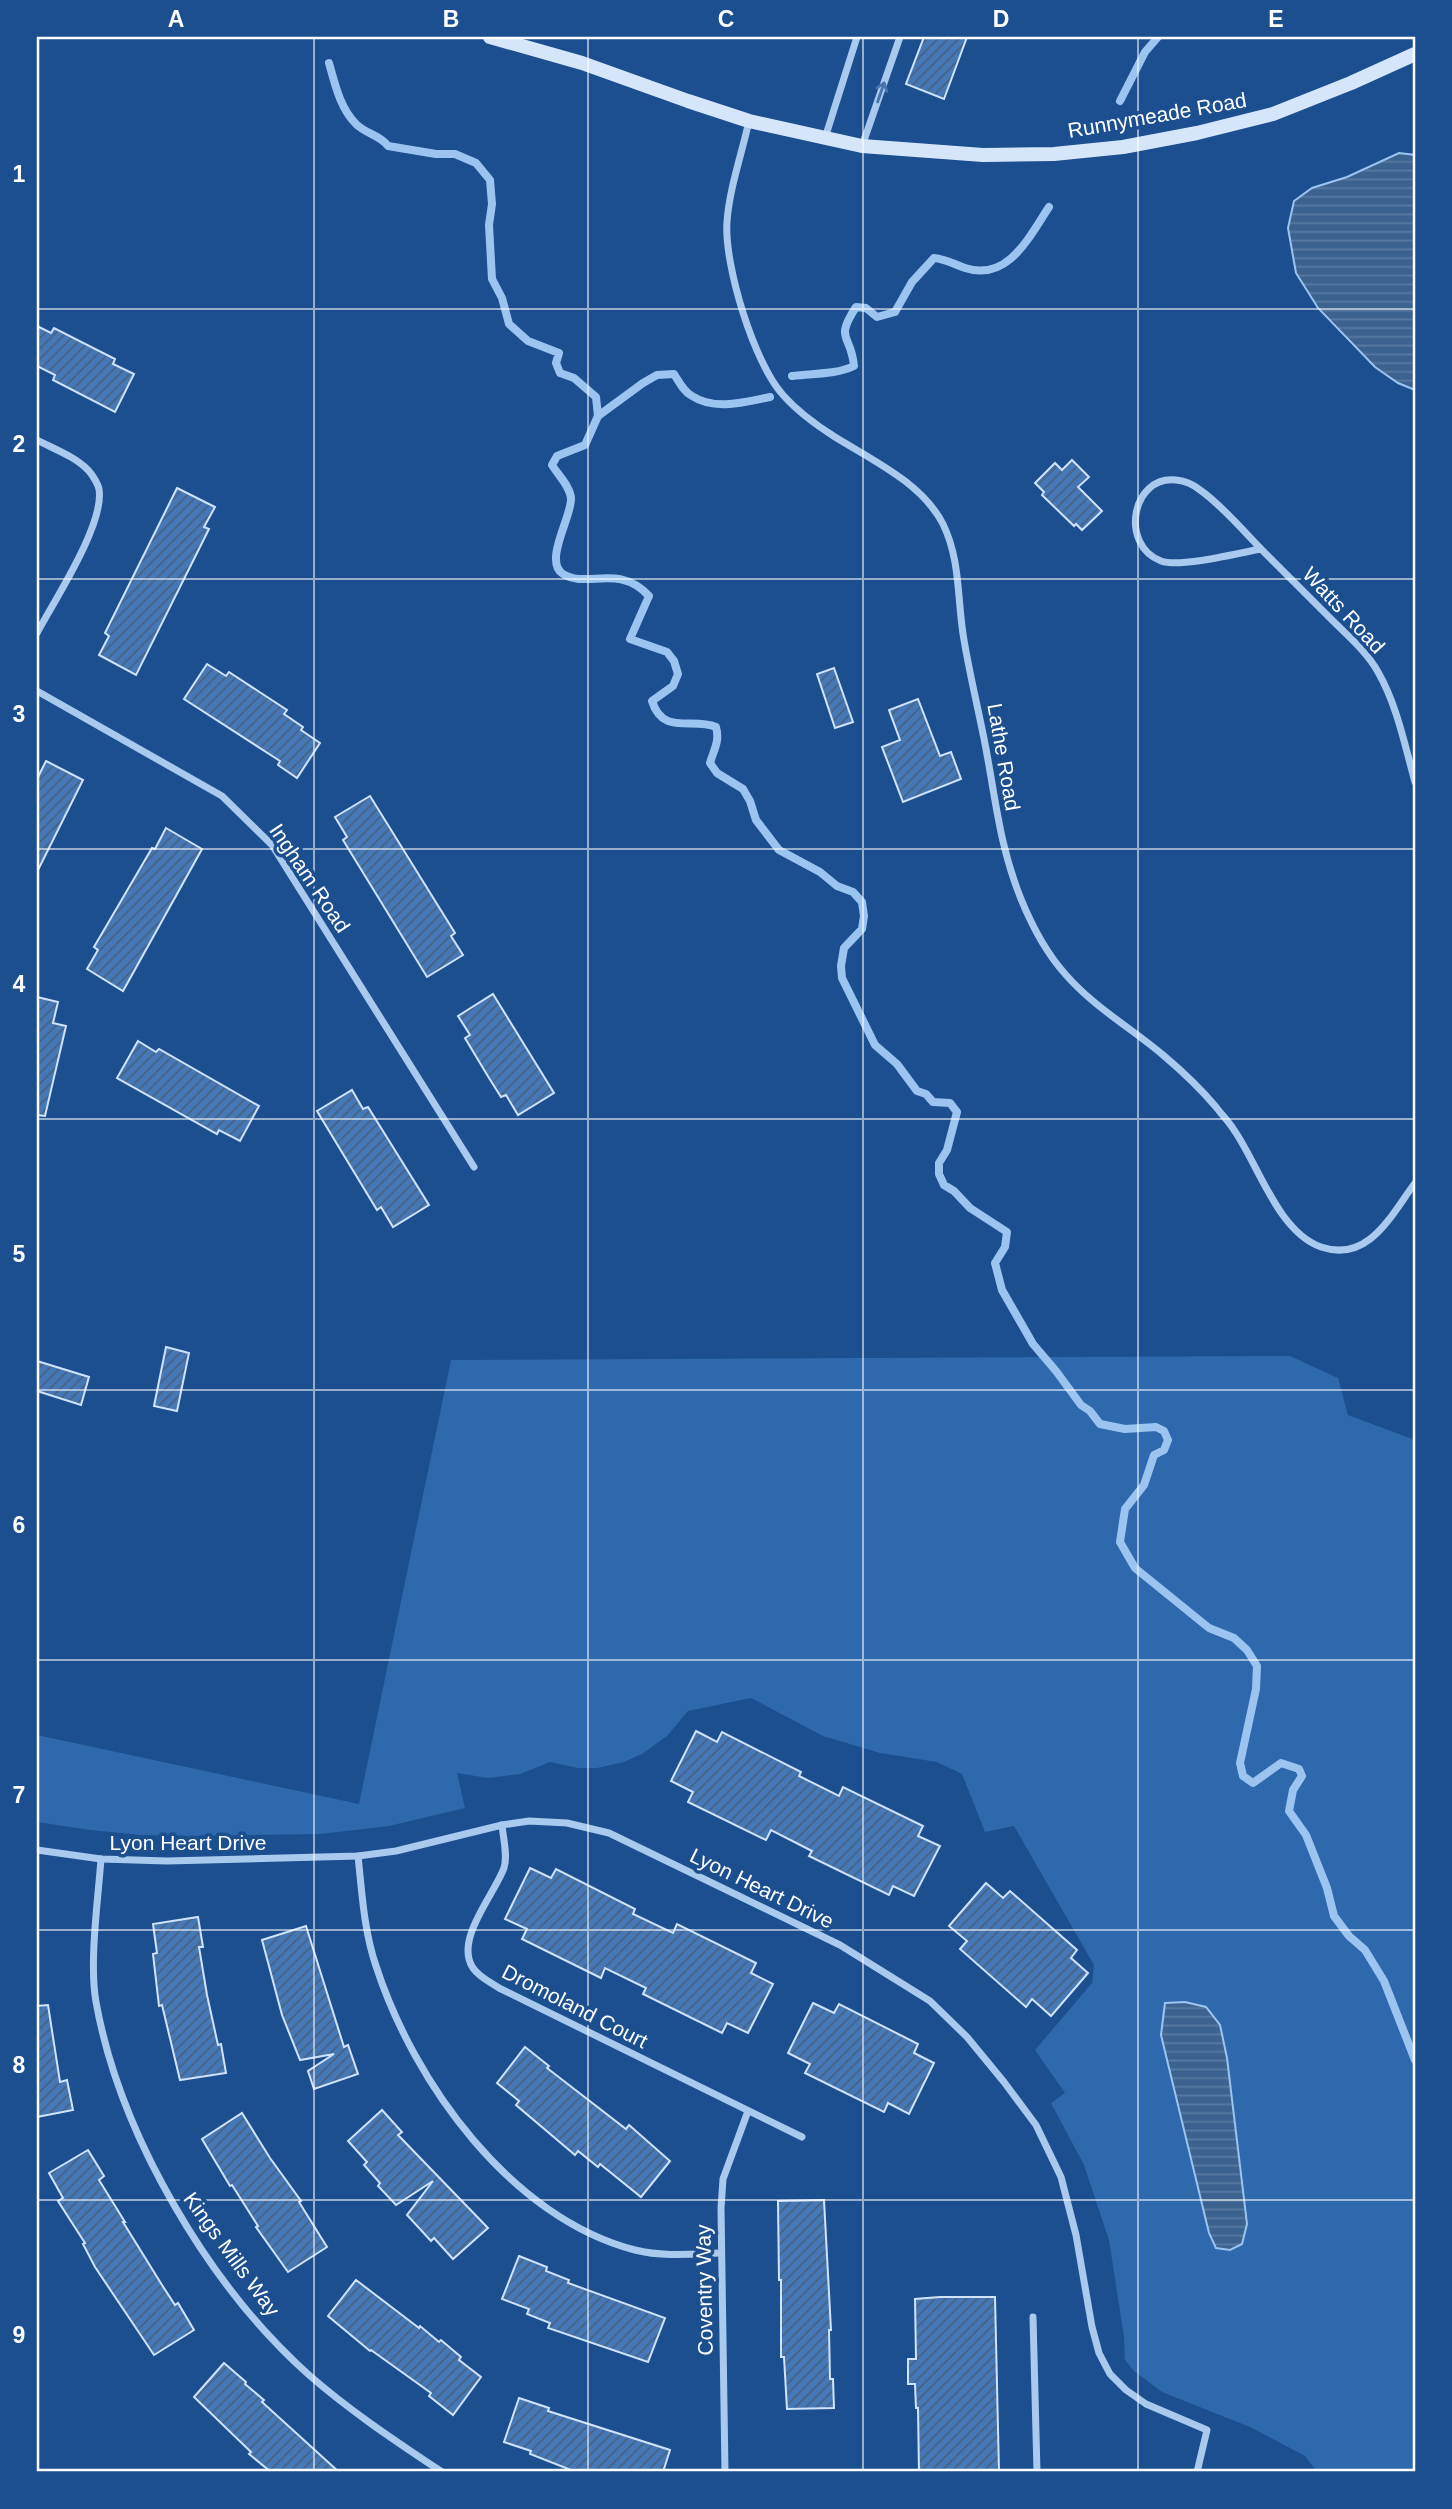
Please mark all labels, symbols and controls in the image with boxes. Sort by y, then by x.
text: A [168,6,184,32]
text: B [443,6,459,32]
text: C [718,6,734,32]
text: D [993,6,1009,32]
text: E [1268,6,1284,32]
one-way arrow [876,81,888,103]
street label: Runnymeade Road [1066,88,1248,142]
text: 1 [13,161,26,187]
text: 2 [13,431,25,457]
street label: Watts Road [1298,562,1390,658]
text: 3 [13,701,25,727]
street label: Lathe Road [983,702,1025,812]
street label: Ingham Road [265,819,355,937]
text: 4 [13,971,26,997]
text: 5 [13,1241,26,1267]
text: 6 [13,1512,25,1538]
text: 7 [13,1782,25,1808]
street label: Lyon Heart Drive [110,1831,266,1854]
street label: Lyon Heart Drive [686,1843,838,1933]
street label: Dromoland Court [499,1959,652,2053]
text: 8 [13,2052,26,2078]
street label: Kings Mills Way [179,2188,285,2321]
street label: Coventry Way [691,2224,717,2356]
text: 9 [13,2322,25,2348]

